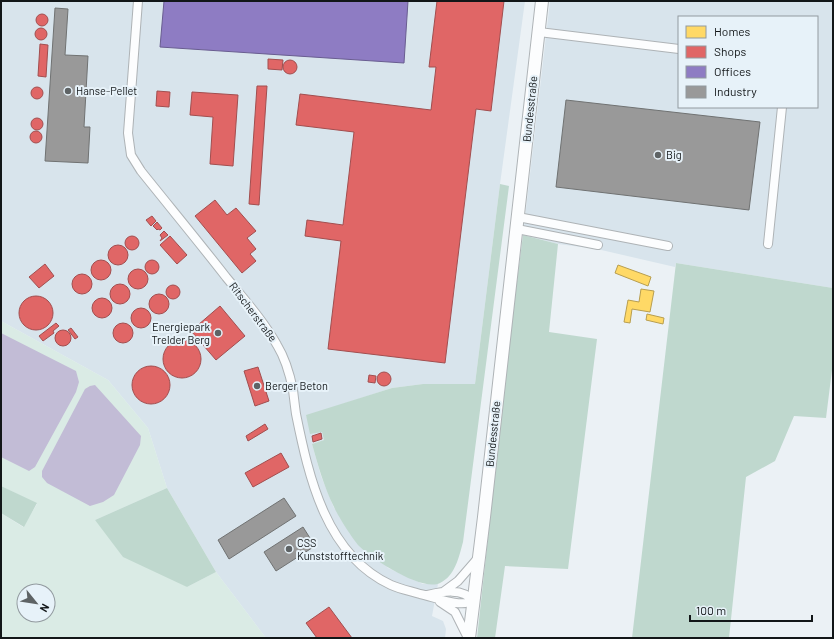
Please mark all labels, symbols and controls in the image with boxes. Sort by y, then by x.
legend [678,16,818,108]
text: Homes [714,24,751,38]
text: Shops [714,44,747,58]
text: Offices [714,64,751,78]
street label: Bundesstraße [520,75,539,143]
place label: Hanse-Pellet [76,84,137,97]
text: Industry [714,84,757,98]
marker: Hanse-Pellet [63,86,73,96]
place label: Big [666,148,682,161]
marker: Big [653,150,663,160]
street label: Ritscherstraße [227,279,280,344]
place label: Energiepark Trelder Berg [151,320,210,346]
marker: Energiepark Trelder Berg [213,328,223,338]
place label: Berger Beton [265,379,328,392]
marker: Berger Beton [252,381,262,391]
street label: Bundesstraße [483,400,502,468]
place label: CSS Kunststofftechnik [297,536,384,562]
marker: CSS Kunststofftechnik [284,544,294,554]
north arrow [16,583,56,623]
scale bar [690,597,812,623]
text: N [38,602,53,615]
text: 100 m [696,603,726,617]

